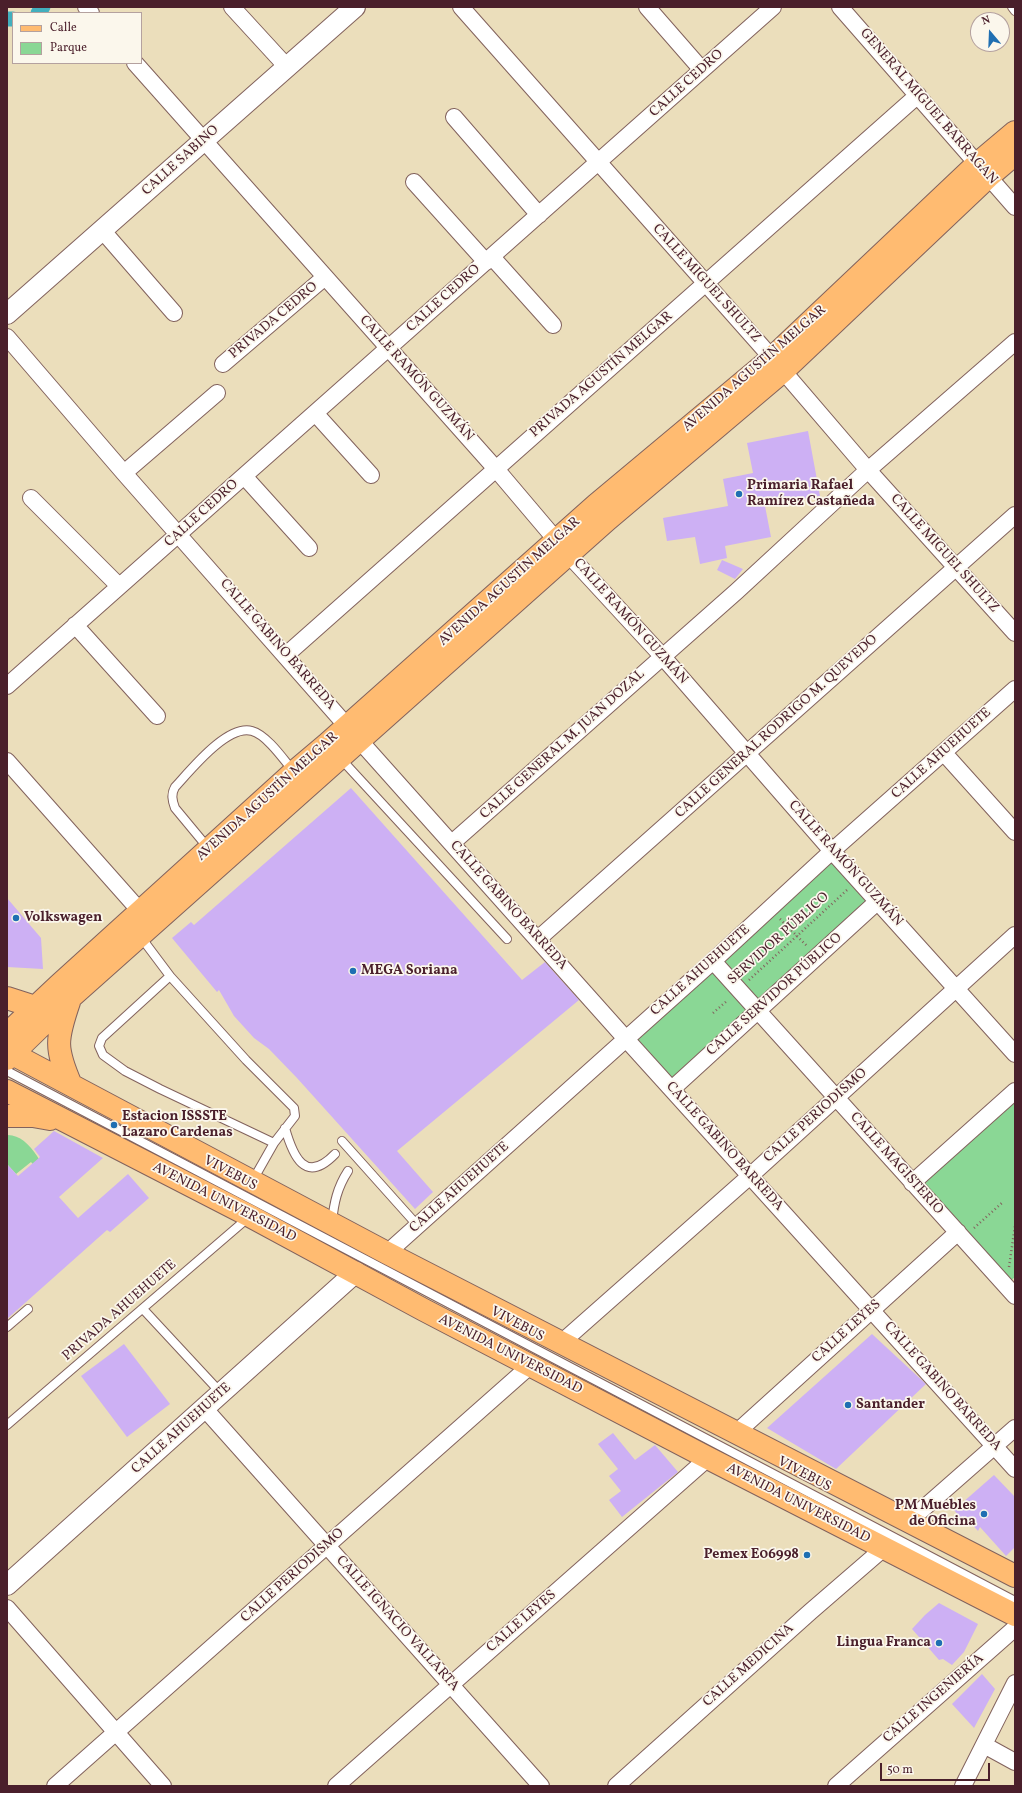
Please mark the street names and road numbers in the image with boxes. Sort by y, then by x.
street label: GENERAL MIGUEL BARRAGAN [856,26,1000,188]
street label: CALLE CEDRO [647,47,727,121]
street label: CALLE SABINO [139,122,223,200]
street label: CALLE MIGUEL SHULTZ [648,221,764,347]
street label: CALLE CEDRO [404,262,484,336]
street label: PRIVADA CEDRO [226,279,322,363]
street label: AVENIDA AGUSTÍN MELGAR [680,302,830,436]
street label: PRIVADA AGUSTÍN MELGAR [527,308,677,442]
street label: CALLE RAMÓN GUZMÁN [355,313,477,445]
street label: CALLE CEDRO [162,477,242,551]
street label: CALLE MIGUEL SHULTZ [886,491,1002,617]
street label: AVENIDA AGUSTÍN MELGAR [436,514,584,650]
street label: CALLE RAMÓN GUZMÁN [569,556,691,688]
street label: CALLE GABINO BARREDA [216,576,338,714]
street label: CALLE GENERAL RODRIGO M. QUEVEDO [672,632,882,822]
street label: CALLE GENERAL M. JUAN DOZAL [477,667,649,823]
street label: CALLE AHUEHUETE [889,705,995,803]
street label: AVENIDA AGUSTÍN MELGAR [194,729,342,865]
street label: CALLE RAMÓN GUZMÁN [784,798,906,930]
street label: CALLE GABINO BARREDA [446,838,570,974]
street label: SERVIDOR PÚBLICO [725,889,833,989]
street label: CALLE AHUEHUETE [648,922,754,1020]
street label: CALLE SERVIDOR PÚBLICO [704,930,846,1060]
street label: CALLE PERIODISMO [761,1065,871,1167]
street label: CALLE GABINO BARREDA [662,1079,786,1215]
street label: CALLE MAGISTERIO [846,1109,946,1219]
street label: CALLE AHUEHUETE [407,1139,513,1237]
street label: VIVEBUS [200,1153,260,1195]
street label: AVENIDA UNIVERSIDAD [149,1159,299,1247]
street label: PRIVADA AHUEHUETE [60,1257,180,1365]
street label: CALLE LEYES [809,1297,885,1367]
street label: VIVEBUS [487,1304,547,1346]
street label: AVENIDA UNIVERSIDAD [435,1311,585,1399]
street label: CALLE GABINO BARREDA [880,1319,1004,1455]
street label: CALLE AHUEHUETE [129,1380,235,1478]
street label: VIVEBUS [774,1454,834,1496]
street label: AVENIDA UNIVERSIDAD [723,1460,873,1548]
street label: CALLE PERIODISMO [238,1525,348,1627]
street label: CALLE IGNACIO VALLARTA [332,1553,462,1695]
street label: CALLE LEYES [484,1587,560,1657]
street label: CALLE MEDICINA [700,1621,798,1711]
street label: CALLE INGENIERÍA [880,1651,988,1747]

